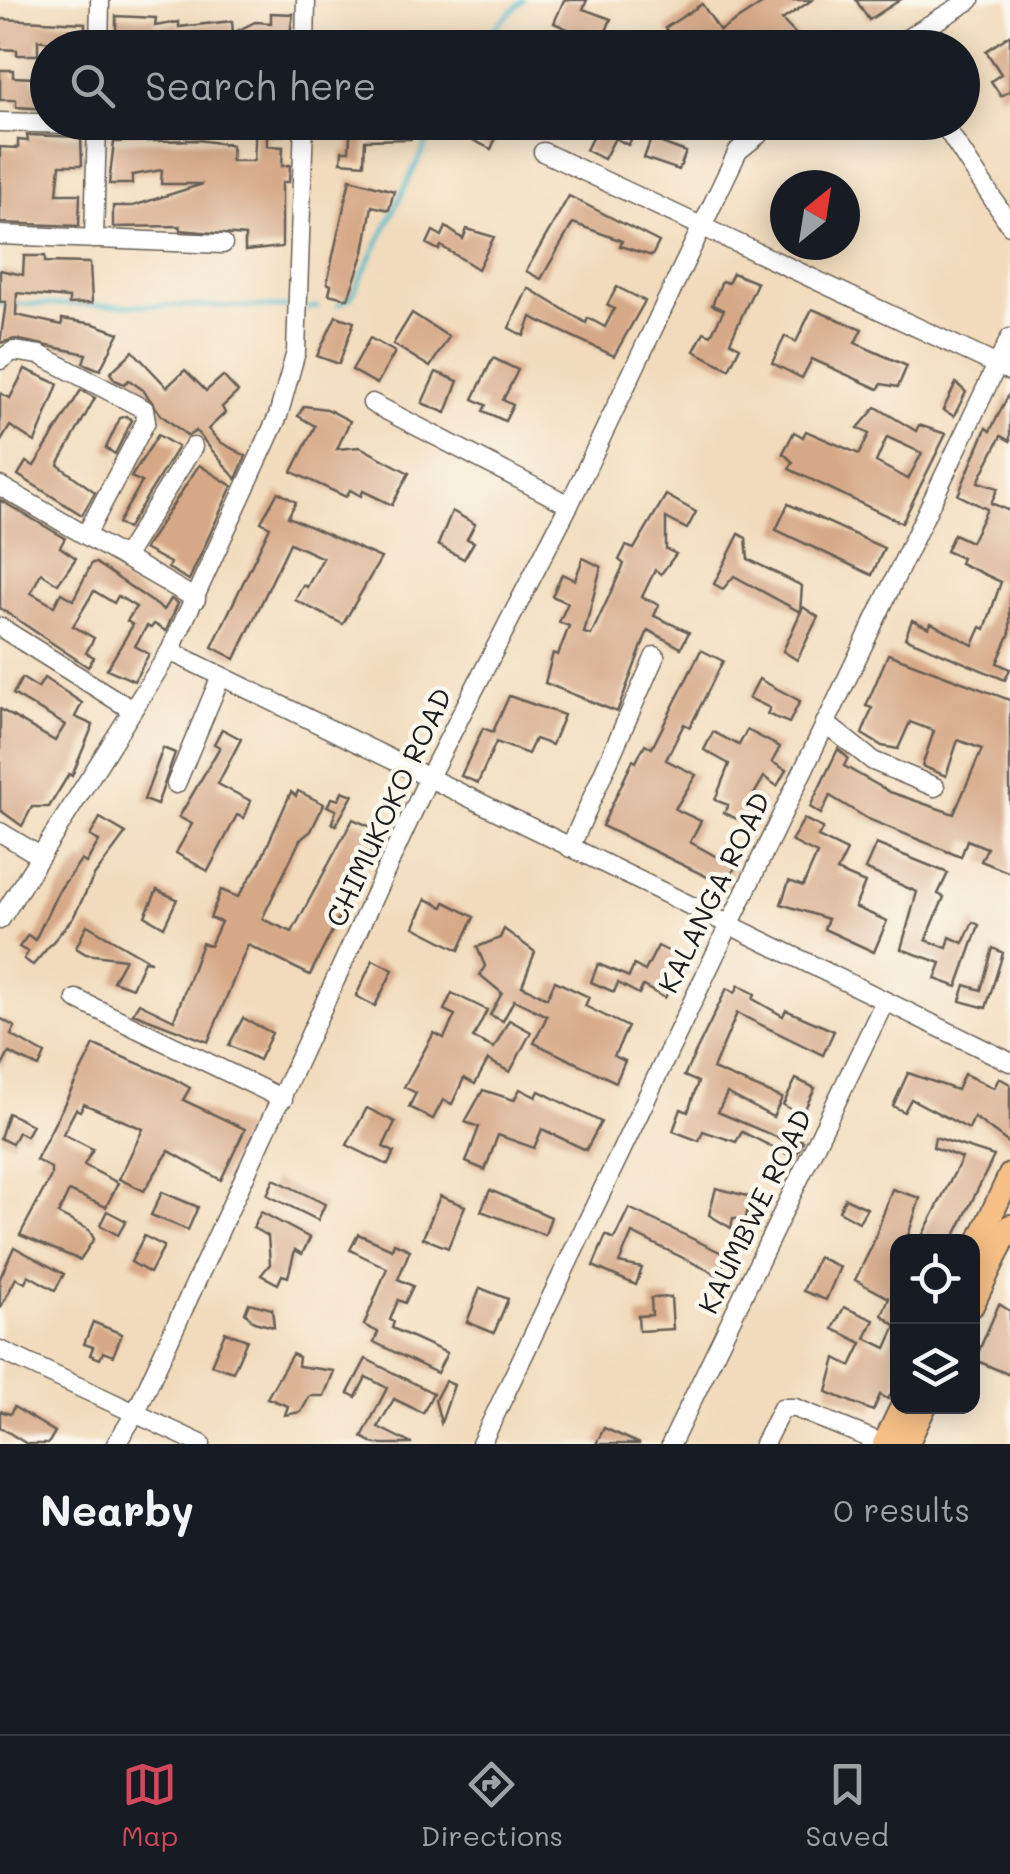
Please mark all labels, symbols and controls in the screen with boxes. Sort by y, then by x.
search box [30,30,980,140]
icon: search [65,58,120,113]
text: Search here [145,60,376,110]
north arrow [770,170,860,260]
street label: CHIMUKOKO ROAD [317,682,459,932]
street label: KALANGA ROAD [649,786,777,998]
street label: KAUMBWE ROAD [689,1103,819,1319]
map controls [890,1234,980,1414]
button: locate [890,1234,980,1324]
button: layers [890,1324,980,1414]
text: Nearby [40,1482,194,1537]
text: 0 results [833,1488,970,1530]
tab: Map [121,1757,178,1853]
tab: Directions [421,1757,563,1853]
tab: Saved [806,1757,889,1853]

